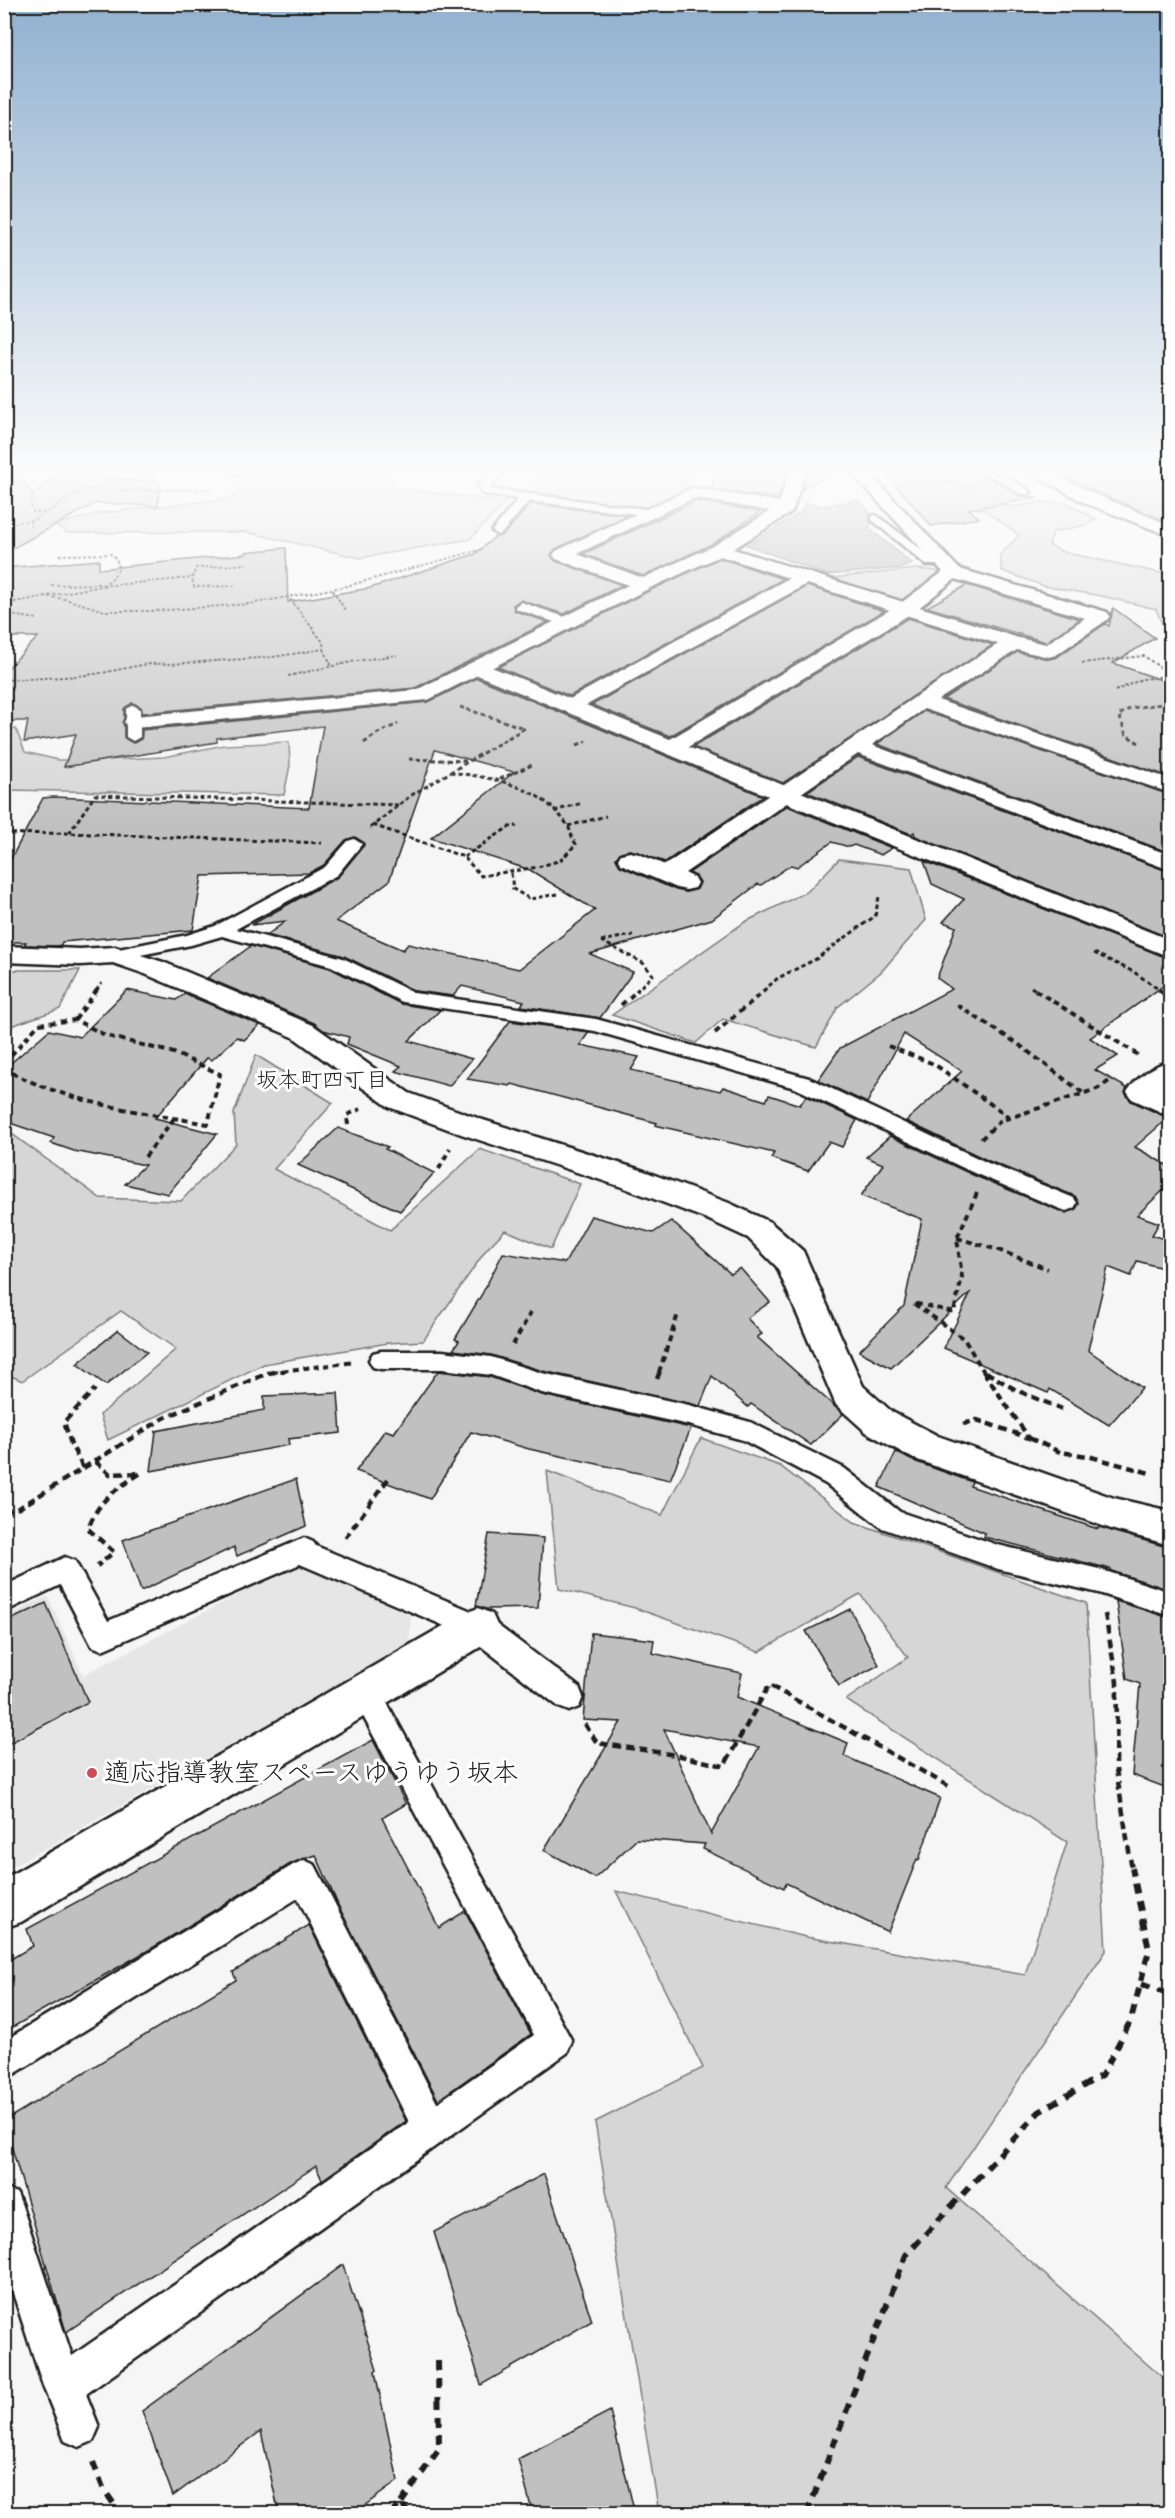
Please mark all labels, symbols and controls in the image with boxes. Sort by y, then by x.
district label: 坂本町四丁目 [256,1067,388,1093]
place label: 適応指導教室スペースゆうゆう坂本 [104,1758,518,1788]
marker: 適応指導教室スペースゆうゆう坂本 [85,1766,99,1780]

